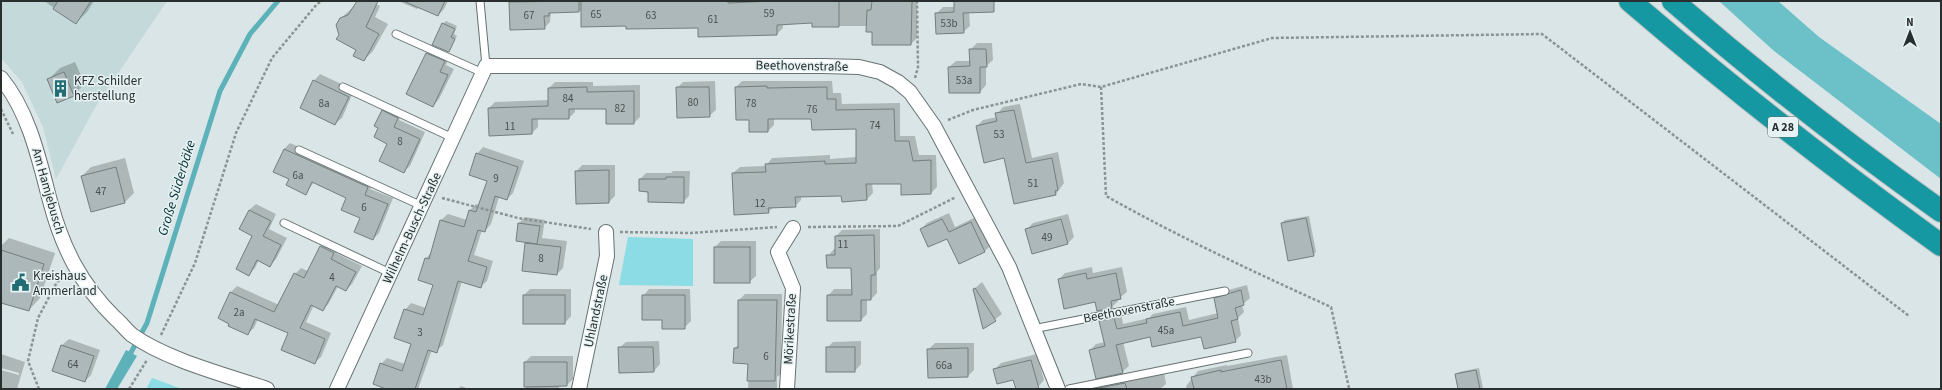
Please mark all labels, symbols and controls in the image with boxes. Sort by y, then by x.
house number: 59 [764,6,774,21]
house number: 65 [591,7,601,22]
house number: 67 [524,8,534,23]
house number: 63 [646,8,656,23]
house number: 61 [708,12,718,27]
north arrow [1890,12,1930,52]
text: N [1906,15,1914,30]
house number: 53b [940,16,958,31]
street label: Beethovenstraße [755,56,849,76]
place label: KFZ Schilder herstellung [74,72,142,105]
house number: 53a [956,73,972,88]
building icon: KFZ Schilder herstellung [51,78,71,98]
house number: 84 [563,91,574,106]
house number: 80 [688,95,698,110]
house number: 8a [318,96,330,111]
house number: 78 [746,96,757,111]
house number: 82 [615,101,625,116]
house number: 76 [807,102,818,117]
road number: A 28 [1768,117,1798,137]
house number: 74 [870,118,881,133]
house number: 11 [505,119,515,134]
house number: 53 [994,127,1004,142]
house number: 8 [397,134,403,149]
water label: Große Süderbäke [153,138,201,238]
street label: Am Hamjebusch [27,146,69,236]
house number: 6a [292,168,304,183]
street label: Wilhelm-Busch-Straße [378,169,446,287]
house number: 9 [493,171,499,186]
house number: 51 [1028,176,1038,191]
house number: 47 [96,184,106,199]
house number: 12 [755,196,765,211]
house number: 6 [361,200,367,215]
house number: 49 [1042,230,1052,245]
house number: 11 [838,237,848,252]
house number: 8 [538,251,544,266]
place label: Kreishaus Ammerland [33,267,97,300]
house number: 4 [329,270,335,285]
public building icon: Kreishaus Ammerland [10,273,30,293]
street label: Uhlandstraße [580,273,612,349]
street label: Beethovenstraße [1082,292,1176,328]
street label: Mörikestraße [779,293,801,365]
house number: 2a [233,305,245,320]
house number: 45a [1158,323,1174,338]
house number: 3 [417,325,423,340]
house number: 6 [763,349,769,364]
house number: 64 [68,357,79,372]
house number: 66a [936,358,952,373]
house number: 43b [1254,372,1272,387]

